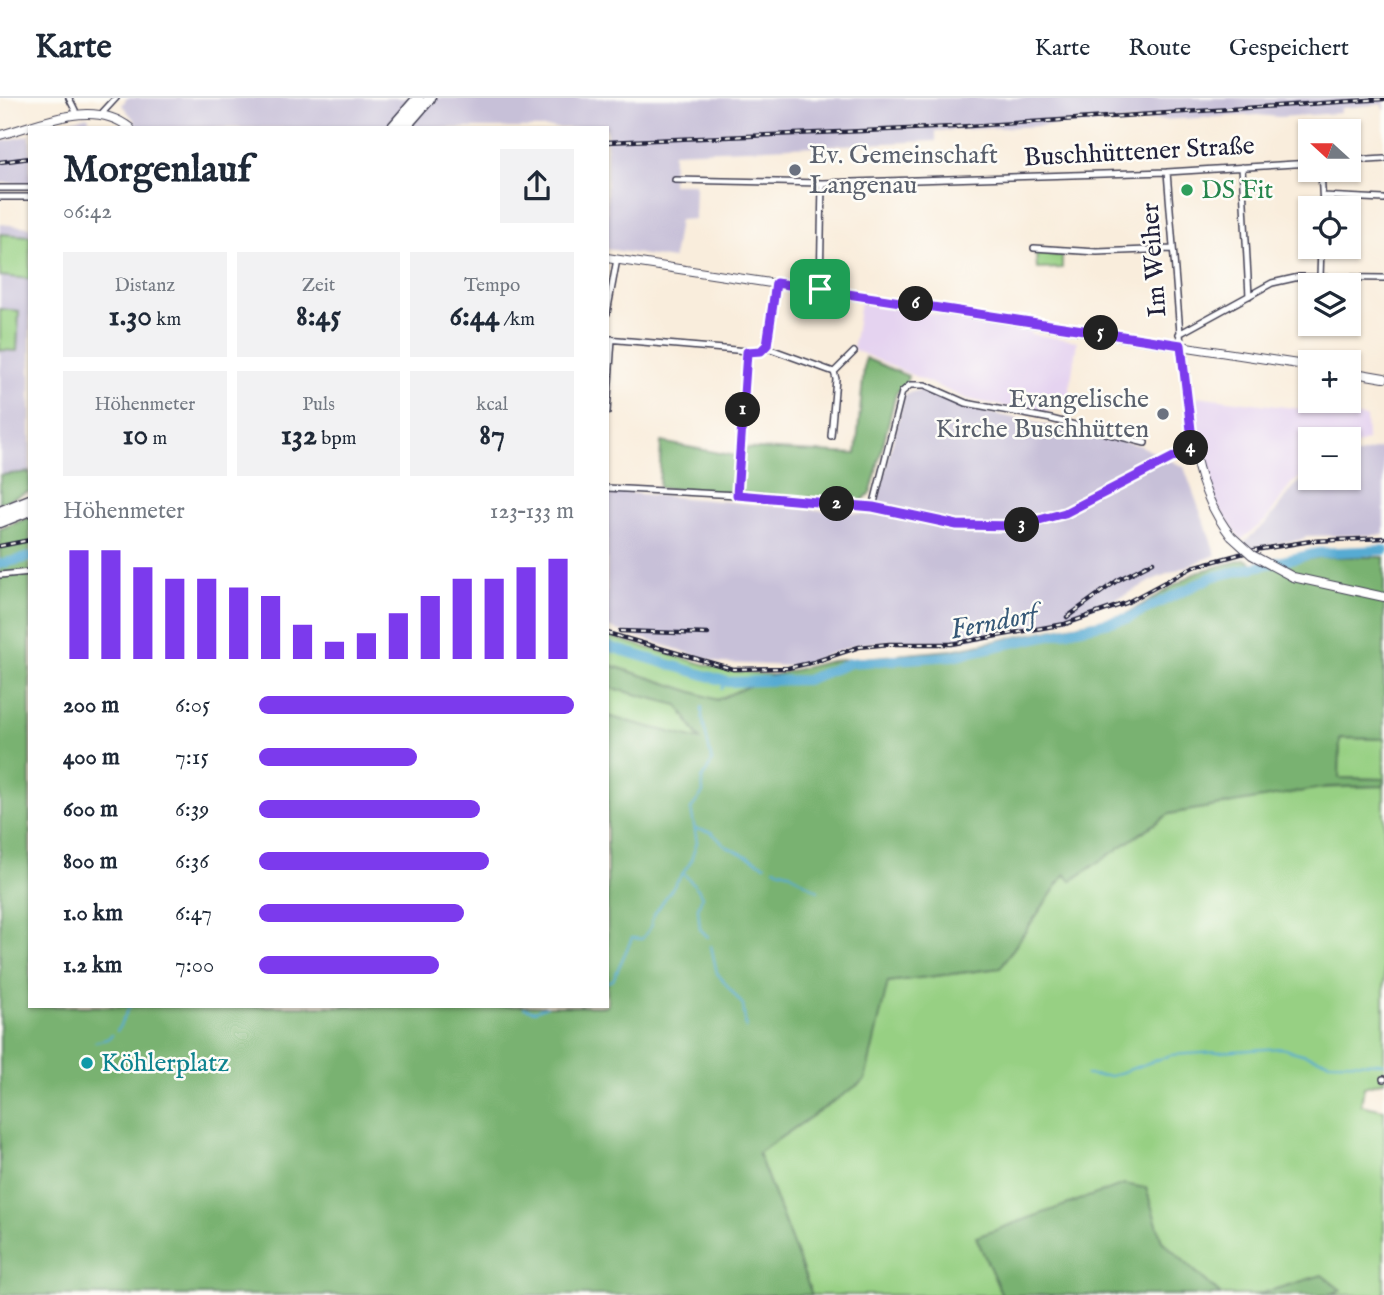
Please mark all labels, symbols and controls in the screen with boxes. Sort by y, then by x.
text: Karte [35,27,112,69]
text: Karte [1035,33,1090,64]
text: Route [1128,33,1191,64]
text: Gespeichert [1229,33,1349,64]
north arrow [1298,119,1362,182]
map controls [1298,119,1361,490]
street label: Buschhüttener Straße [1023,129,1255,175]
place label: Ev. Gemeinschaft Langenau [809,139,998,202]
text: Morgenlauf [63,147,251,195]
button: share [500,149,574,223]
marker: Ev. Gemeinschaft Langenau [787,162,803,178]
place label: DS Fit [1201,174,1273,207]
marker: DS Fit [1179,182,1195,198]
button: locate [1298,196,1361,259]
text: 06:42 [63,197,112,226]
street label: Im Weiher [1134,201,1174,318]
pin [790,259,850,319]
icon: arrive [801,270,839,308]
button: layers [1298,273,1361,336]
text: Distanz [114,274,175,298]
text: Zeit [302,274,335,298]
text: Tempo [464,274,520,298]
pin: 6 [898,286,934,322]
text: 6 [911,291,920,315]
text: 1.30 [109,298,152,336]
text: 8:45 [296,298,341,336]
text: 6:44 [449,298,499,336]
text: km [152,308,181,332]
text: /km [499,308,535,332]
pin: 5 [1084,316,1118,350]
text: 5 [1097,320,1104,344]
button: + [1298,350,1361,413]
place label: Evangelische Kirche Buschhütten [936,383,1149,446]
pin: 1 [726,392,760,428]
text: Höhenmeter [95,393,195,417]
text: Puls [302,393,335,417]
text: kcal [476,393,508,417]
text: 1 [739,397,746,421]
marker: Evangelische Kirche Buschhütten [1155,406,1171,422]
text: 10 [123,417,148,455]
text: 132 [281,417,317,455]
text: 87 [479,417,505,455]
text: m [148,427,167,451]
text: bpm [317,427,356,451]
button: − [1298,427,1361,490]
pin: 4 [1174,430,1208,466]
text: 4 [1186,435,1195,459]
pin: 2 [820,486,854,522]
text: 2 [832,491,841,515]
text: Höhenmeter [63,497,185,526]
text: 123–133 m [490,497,574,526]
pin: 3 [1004,508,1040,542]
text: 3 [1018,512,1025,536]
water label: Ferndorf [947,596,1047,649]
text: 200 m [63,691,119,720]
text: 6:05 [175,691,210,720]
text: 400 m [63,743,120,772]
text: 7:15 [175,743,209,772]
text: 600 m [63,795,118,824]
text: 6:39 [175,795,209,824]
text: 800 m [63,847,117,876]
text: 6:36 [175,847,209,876]
text: 1.0 km [63,899,123,928]
text: 6:47 [175,899,212,928]
text: 1.2 km [63,951,122,980]
text: 7:00 [175,951,214,980]
place label: Köhlerplatz [101,1047,229,1080]
marker: Köhlerplatz [79,1055,95,1071]

